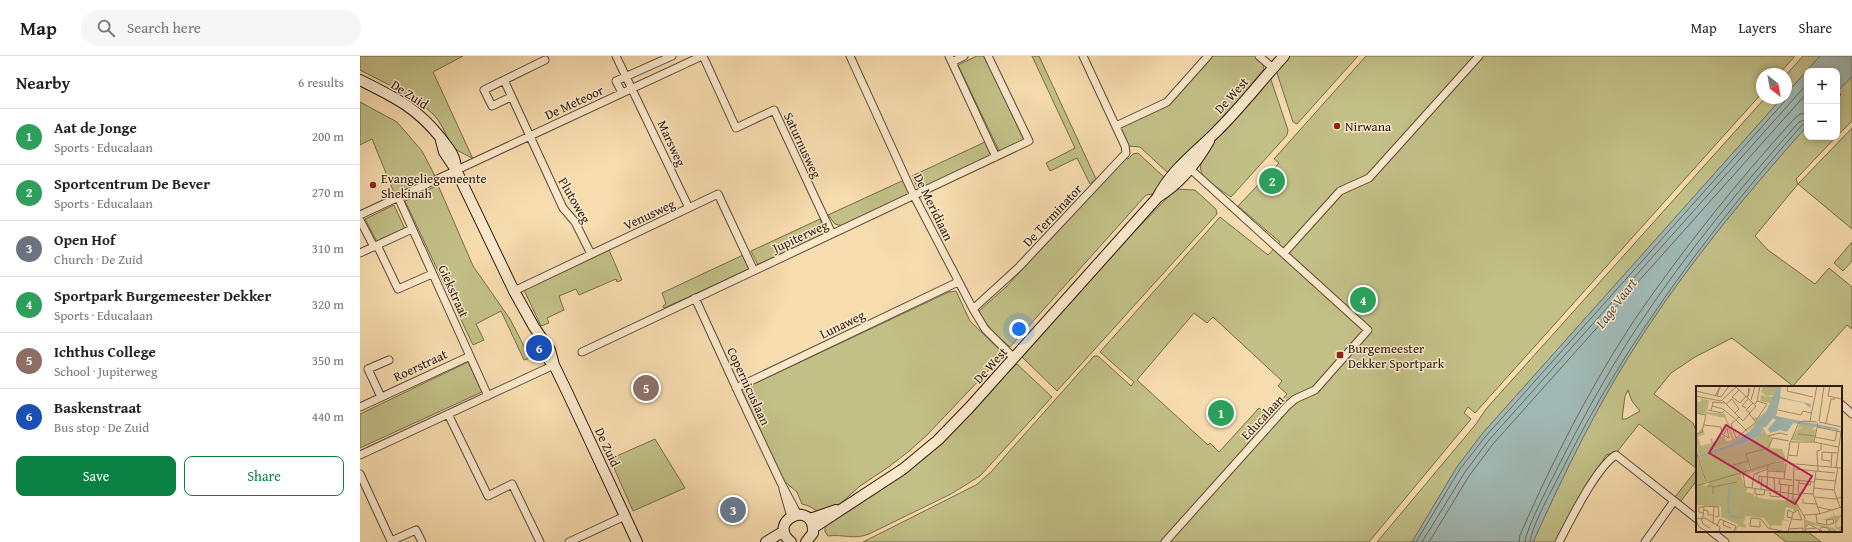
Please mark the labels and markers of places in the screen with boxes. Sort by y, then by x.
place label: Nirwana [1345,117,1392,136]
marker: Nirwana [1332,121,1342,131]
pin: 2 [1259,166,1285,196]
place label: Evangeliegemeente Shekinah [381,169,487,203]
marker: Evangeliegemeente Shekinah [368,180,378,190]
pin: 4 [1350,285,1376,315]
pin: 6 [526,333,552,363]
place label: Burgemeester Dekker Sportpark [1348,339,1445,373]
marker: Burgemeester Dekker Sportpark [1335,350,1345,360]
pin: 5 [633,373,659,403]
pin: 1 [1208,398,1234,428]
pin: 3 [720,495,746,525]

